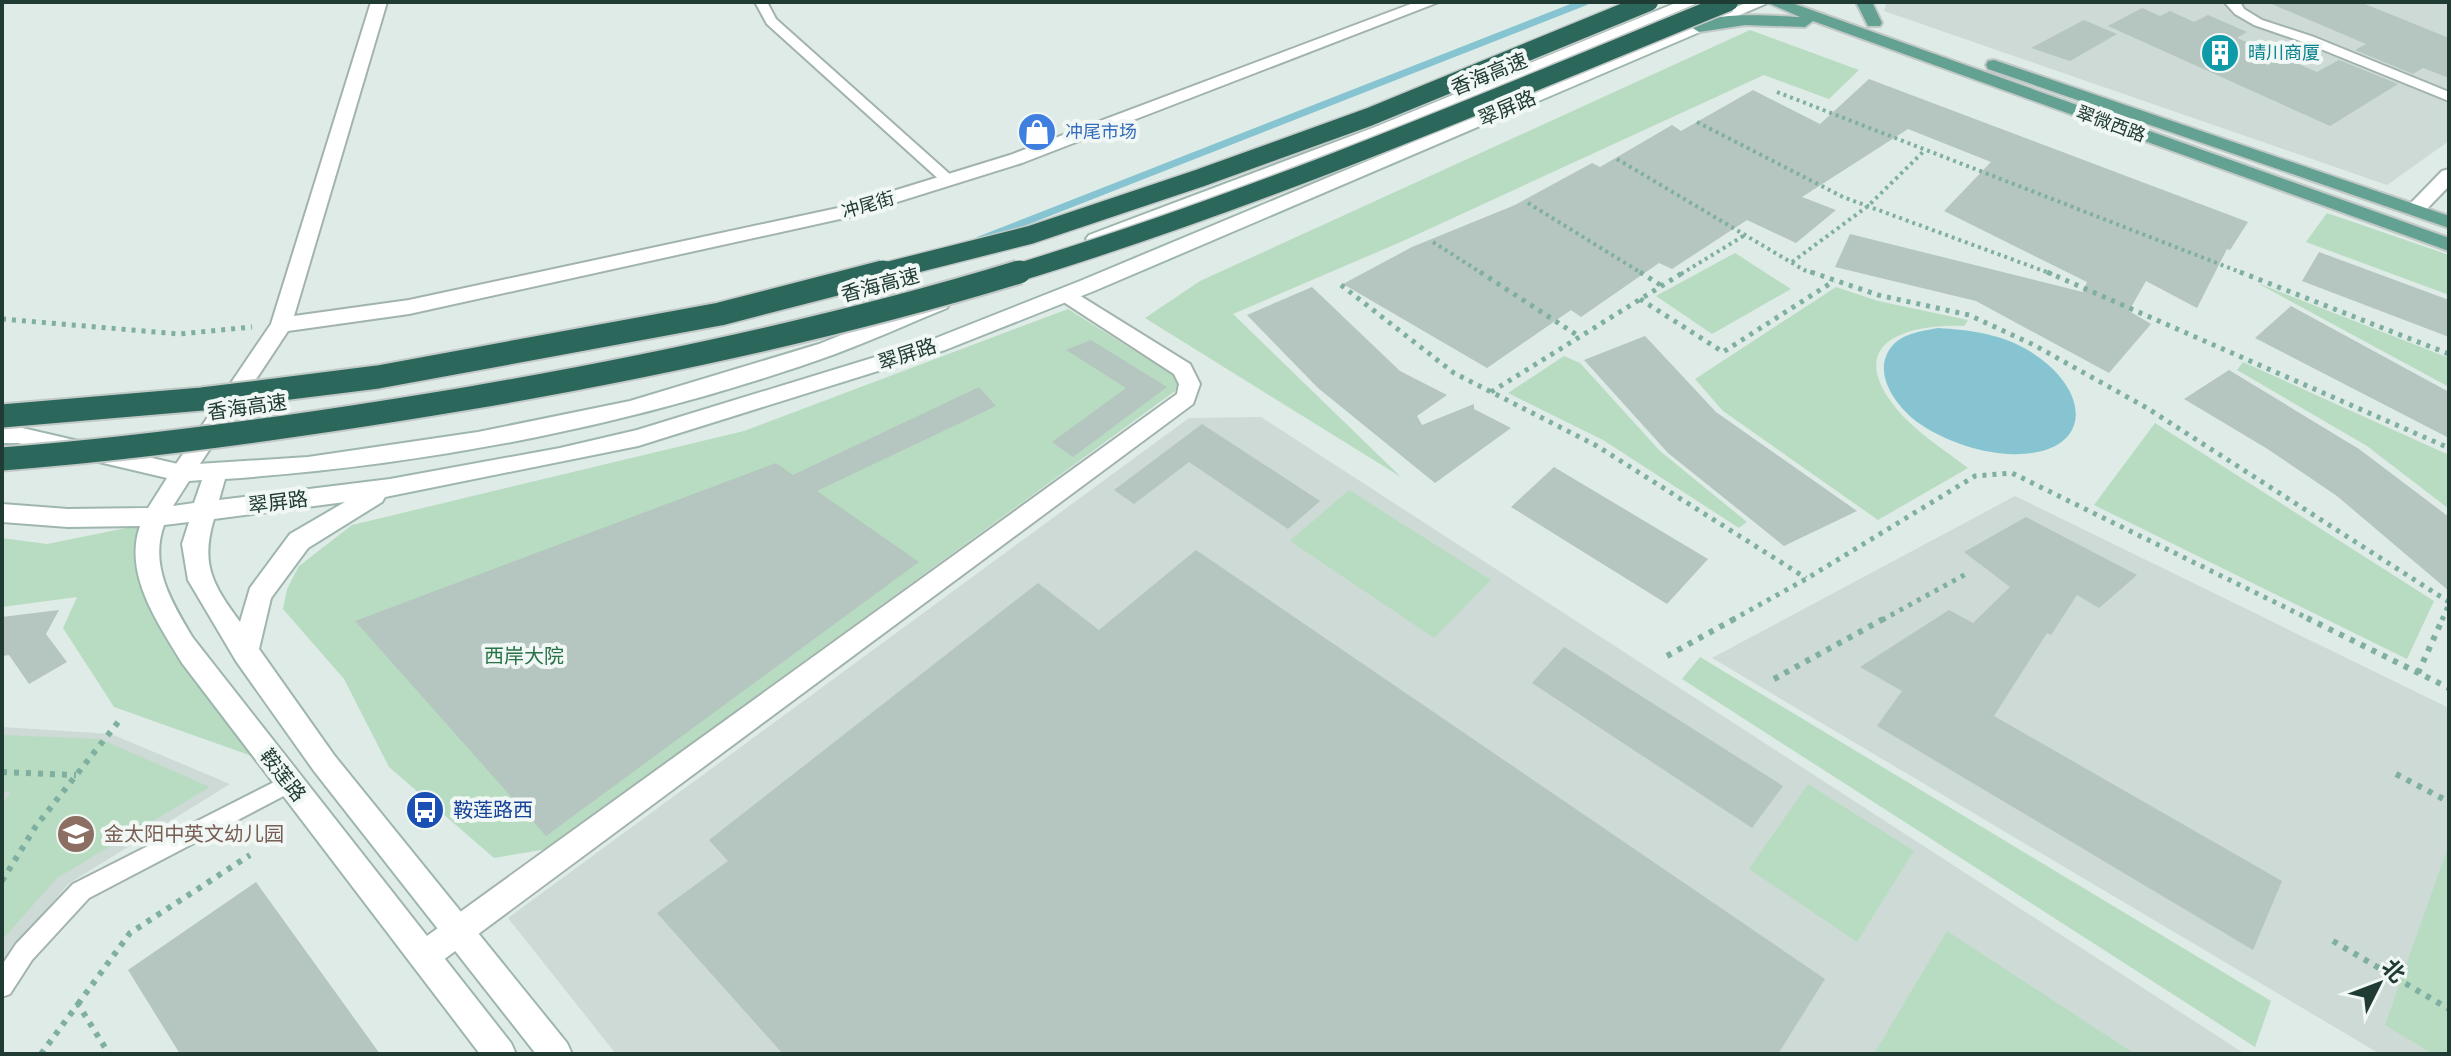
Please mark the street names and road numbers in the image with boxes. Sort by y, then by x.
street label: 香海高速 [1447,48,1531,100]
street label: 翠屏路 [1475,85,1539,131]
street label: 翠微西路 [2074,101,2149,146]
street label: 冲尾街 [839,187,897,222]
street label: 香海高速 [838,263,922,307]
street label: 翠屏路 [875,333,939,375]
street label: 香海高速 [206,390,288,424]
street label: 翠屏路 [247,486,309,518]
street label: 鞍莲路 [255,744,311,806]

